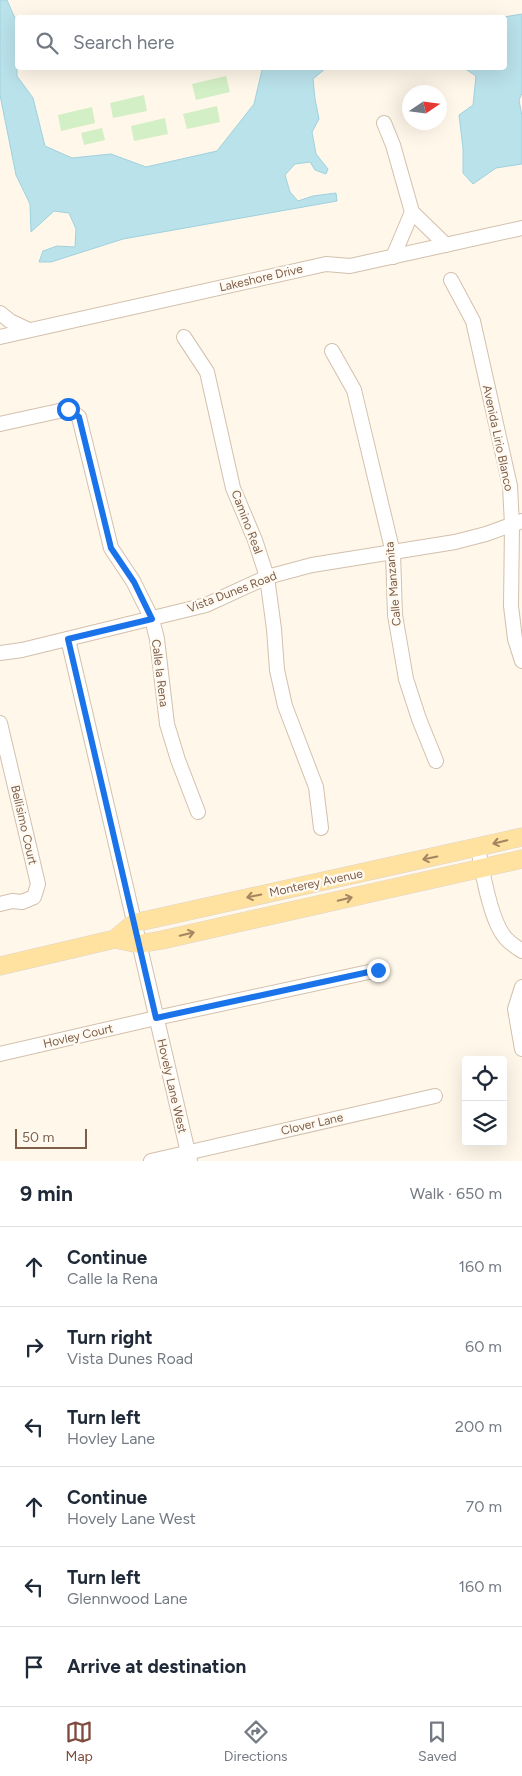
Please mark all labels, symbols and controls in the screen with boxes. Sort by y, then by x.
search box [15,15,507,70]
icon: search [33,29,61,57]
text: Search here [73,31,175,54]
north arrow [402,85,447,130]
street label: Lakeshore Drive [218,261,305,294]
street label: Avenida Lirio Blanco [480,384,516,492]
route start [57,398,80,421]
street label: Camino Real [228,488,266,556]
street label: Calle Manzanita [382,541,404,627]
street label: Vista Dunes Road [185,569,279,615]
street label: Calle la Rena [149,638,171,708]
street label: Bellisimo Court [8,784,40,867]
one-way arrow [492,838,508,847]
one-way arrow [422,854,438,863]
street label: Monterey Avenue [268,866,364,900]
one-way arrow [247,892,263,902]
one-way arrow [337,894,353,903]
one-way arrow [178,929,194,938]
route end [367,959,390,982]
street label: Hovley Court [42,1021,115,1051]
street label: Hovely Lane West [154,1037,190,1135]
map controls [462,1056,507,1146]
button: locate [462,1056,507,1101]
button: layers [462,1101,507,1146]
street label: Clover Lane [280,1110,345,1138]
scale bar [15,1126,88,1149]
text: 50 m [22,1129,54,1146]
text: 9 min [20,1181,73,1206]
text: Walk · 650 m [410,1184,502,1203]
text: Continue [67,1246,147,1269]
icon: ahead [20,1253,48,1281]
text: 160 m [459,1257,502,1276]
text: Calle la Rena [67,1269,158,1288]
text: Turn right [67,1326,153,1349]
icon: right [20,1333,48,1361]
text: 60 m [465,1337,502,1356]
text: Vista Dunes Road [67,1349,193,1368]
text: Turn left [67,1406,141,1429]
icon: left [20,1413,48,1441]
text: 200 m [455,1417,502,1436]
text: Hovley Lane [67,1429,155,1448]
text: Continue [67,1486,147,1509]
icon: ahead [20,1493,48,1521]
text: 70 m [466,1497,502,1516]
text: Hovely Lane West [67,1509,196,1528]
text: Turn left [67,1566,141,1589]
icon: left [20,1573,48,1601]
text: 160 m [459,1577,502,1596]
text: Glennwood Lane [67,1589,188,1608]
icon: arrive [20,1653,48,1681]
text: Arrive at destination [67,1655,246,1678]
tab: Map [65,1718,93,1765]
tab: Directions [224,1718,288,1765]
tab: Saved [418,1718,457,1765]

